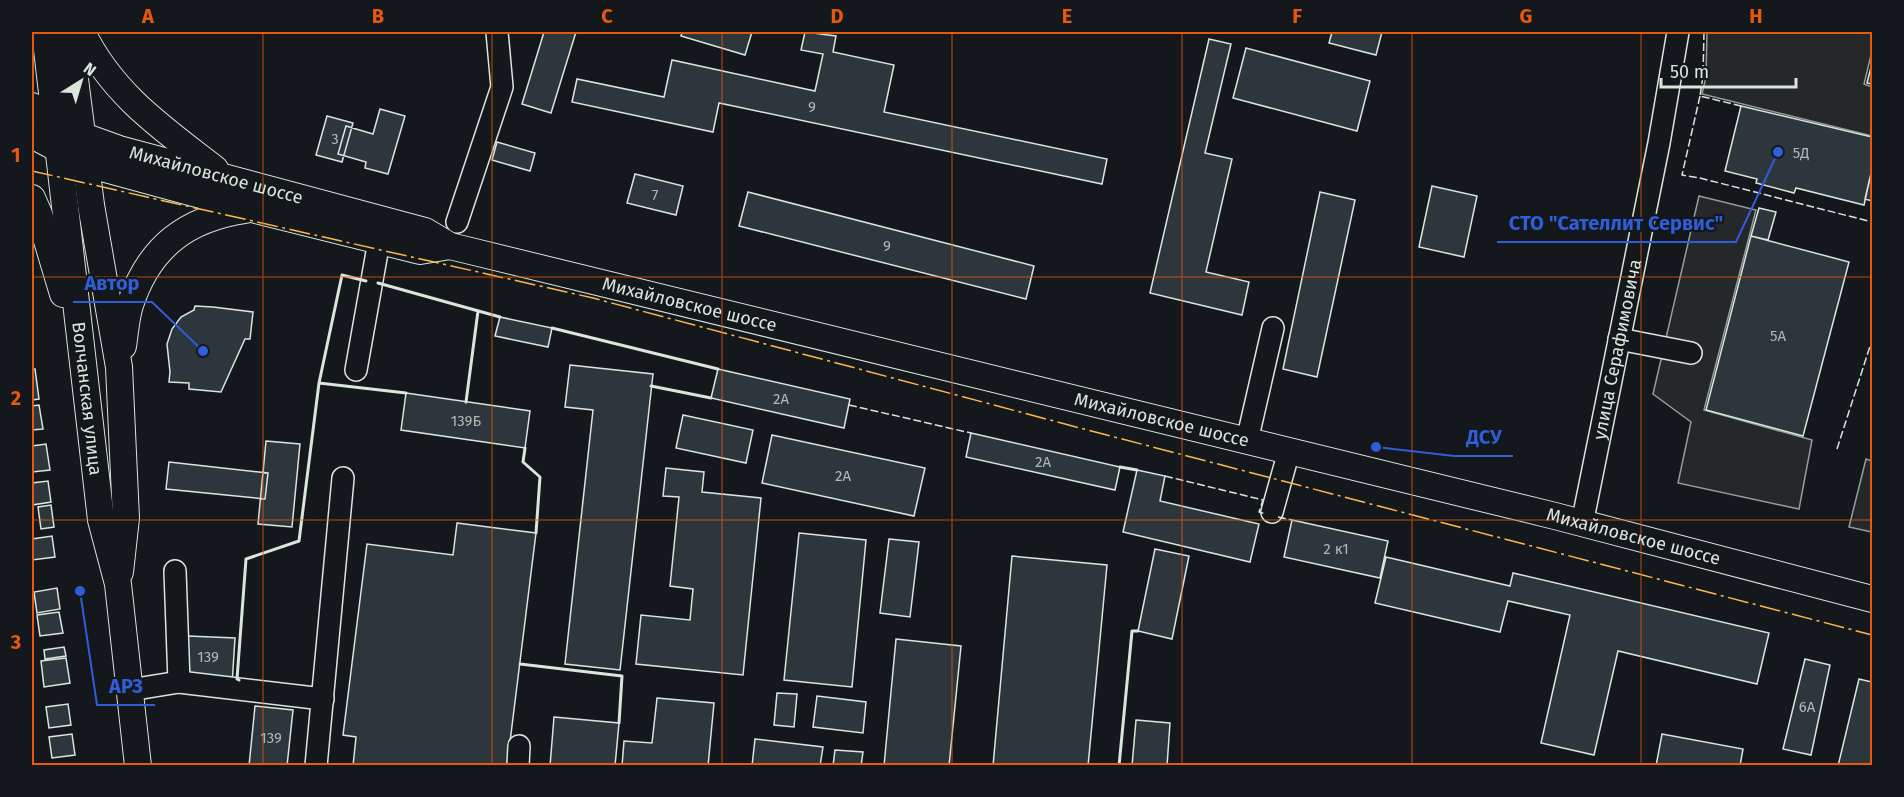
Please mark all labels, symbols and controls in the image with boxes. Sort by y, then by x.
text: A [141,4,155,28]
text: B [372,4,384,28]
text: C [601,4,613,28]
text: D [830,4,844,28]
text: E [1062,4,1072,28]
text: F [1292,4,1302,28]
text: G [1520,4,1532,28]
text: H [1749,4,1763,28]
north arrow [51,51,111,111]
scale bar [1661,51,1796,89]
text: N [80,59,100,80]
text: 50 m [1670,61,1709,83]
house number: 9 [808,98,816,116]
house number: 3 [331,130,339,148]
street label: Михайловское шоссе [127,141,305,209]
text: 1 [11,143,21,167]
house number: 5Д [1793,144,1809,162]
house number: 7 [652,186,659,204]
callout: СТО "Сателлит Сервис" [1497,204,1736,242]
text: СТО "Сателлит Сервис" [1509,211,1723,235]
house number: 9 [883,237,891,255]
street label: улица Серафимовича [1588,257,1646,442]
callout: Автор [73,264,152,302]
text: Автор [83,271,140,295]
street label: Михайловское шоссе [600,273,779,336]
street label: Волчанская улица [67,321,107,477]
house number: 5А [1770,327,1786,345]
text: 2 [11,386,21,410]
street label: Михайловское шоссе [1072,388,1251,452]
house number: 2А [773,390,789,408]
house number: 139Б [451,412,481,430]
callout: ДСУ [1454,418,1513,456]
text: ДСУ [1465,425,1502,449]
house number: 2А [1035,453,1051,471]
house number: 2А [835,467,851,485]
street label: Михайловское шоссе [1544,503,1723,570]
house number: 2 к1 [1323,540,1349,558]
text: 3 [10,630,21,654]
house number: 139 [197,648,219,666]
callout: АРЗ [97,667,155,705]
text: АРЗ [108,674,143,698]
house number: 6А [1799,698,1816,716]
house number: 139 [260,729,282,747]

